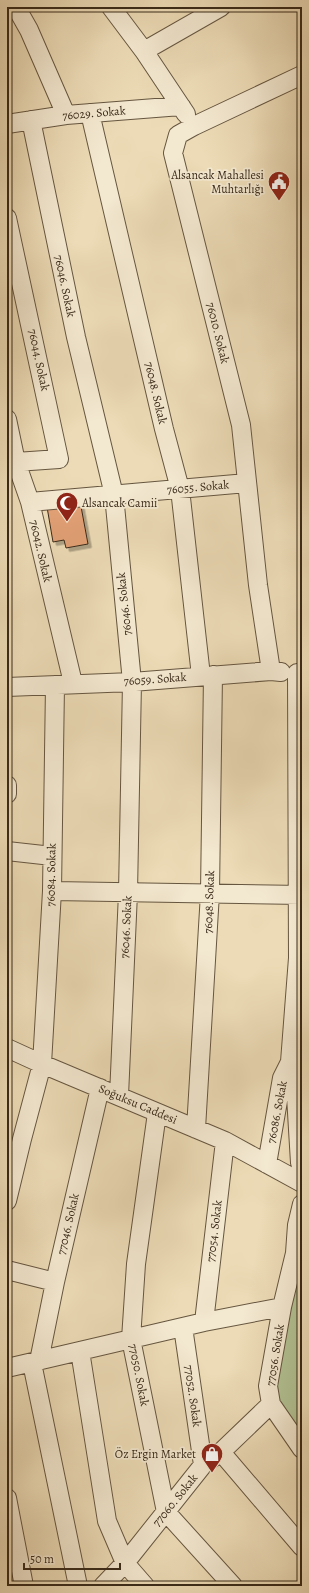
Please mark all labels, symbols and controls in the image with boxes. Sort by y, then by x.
street label: 76029. Sokak [62,102,126,124]
place label: Alsancak Mahallesi Muhtarlığı [170,167,264,197]
public building icon: Alsancak Mahallesi Muhtarlığı [266,169,292,202]
street label: 76046. Sokak [51,253,79,319]
street label: 76010. Sokak [203,301,233,365]
street label: 76044. Sokak [25,328,53,393]
street label: 76048. Sokak [141,360,171,426]
street label: 76055. Sokak [166,476,230,498]
mosque icon: Alsancak Camii [54,490,80,523]
place label: Alsancak Camii [81,495,157,511]
street label: 76042. Sokak [26,518,56,584]
street label: 76046. Sokak [113,572,135,636]
street label: 76059. Sokak [123,669,187,689]
street label: 76084. Sokak [42,843,60,907]
street label: 76048. Sokak [200,870,218,934]
street label: 76046. Sokak [116,895,136,959]
street label: 76086. Sokak [263,1079,291,1145]
street label: Soğuksu Caddesi [96,1080,180,1128]
street label: 77046. Sokak [53,1192,83,1256]
street label: 77054. Sokak [202,1199,226,1263]
street label: 77056. Sokak [262,1323,288,1387]
street label: 77050. Sokak [125,1342,153,1408]
street label: 77052. Sokak [181,1364,205,1428]
shop icon: Öz Ergin Market [199,1441,225,1474]
place label: Öz Ergin Market [115,1446,196,1462]
street label: 77060. Sokak [149,1470,201,1530]
scale bar [24,1545,120,1571]
text: 50 m [30,1551,54,1567]

